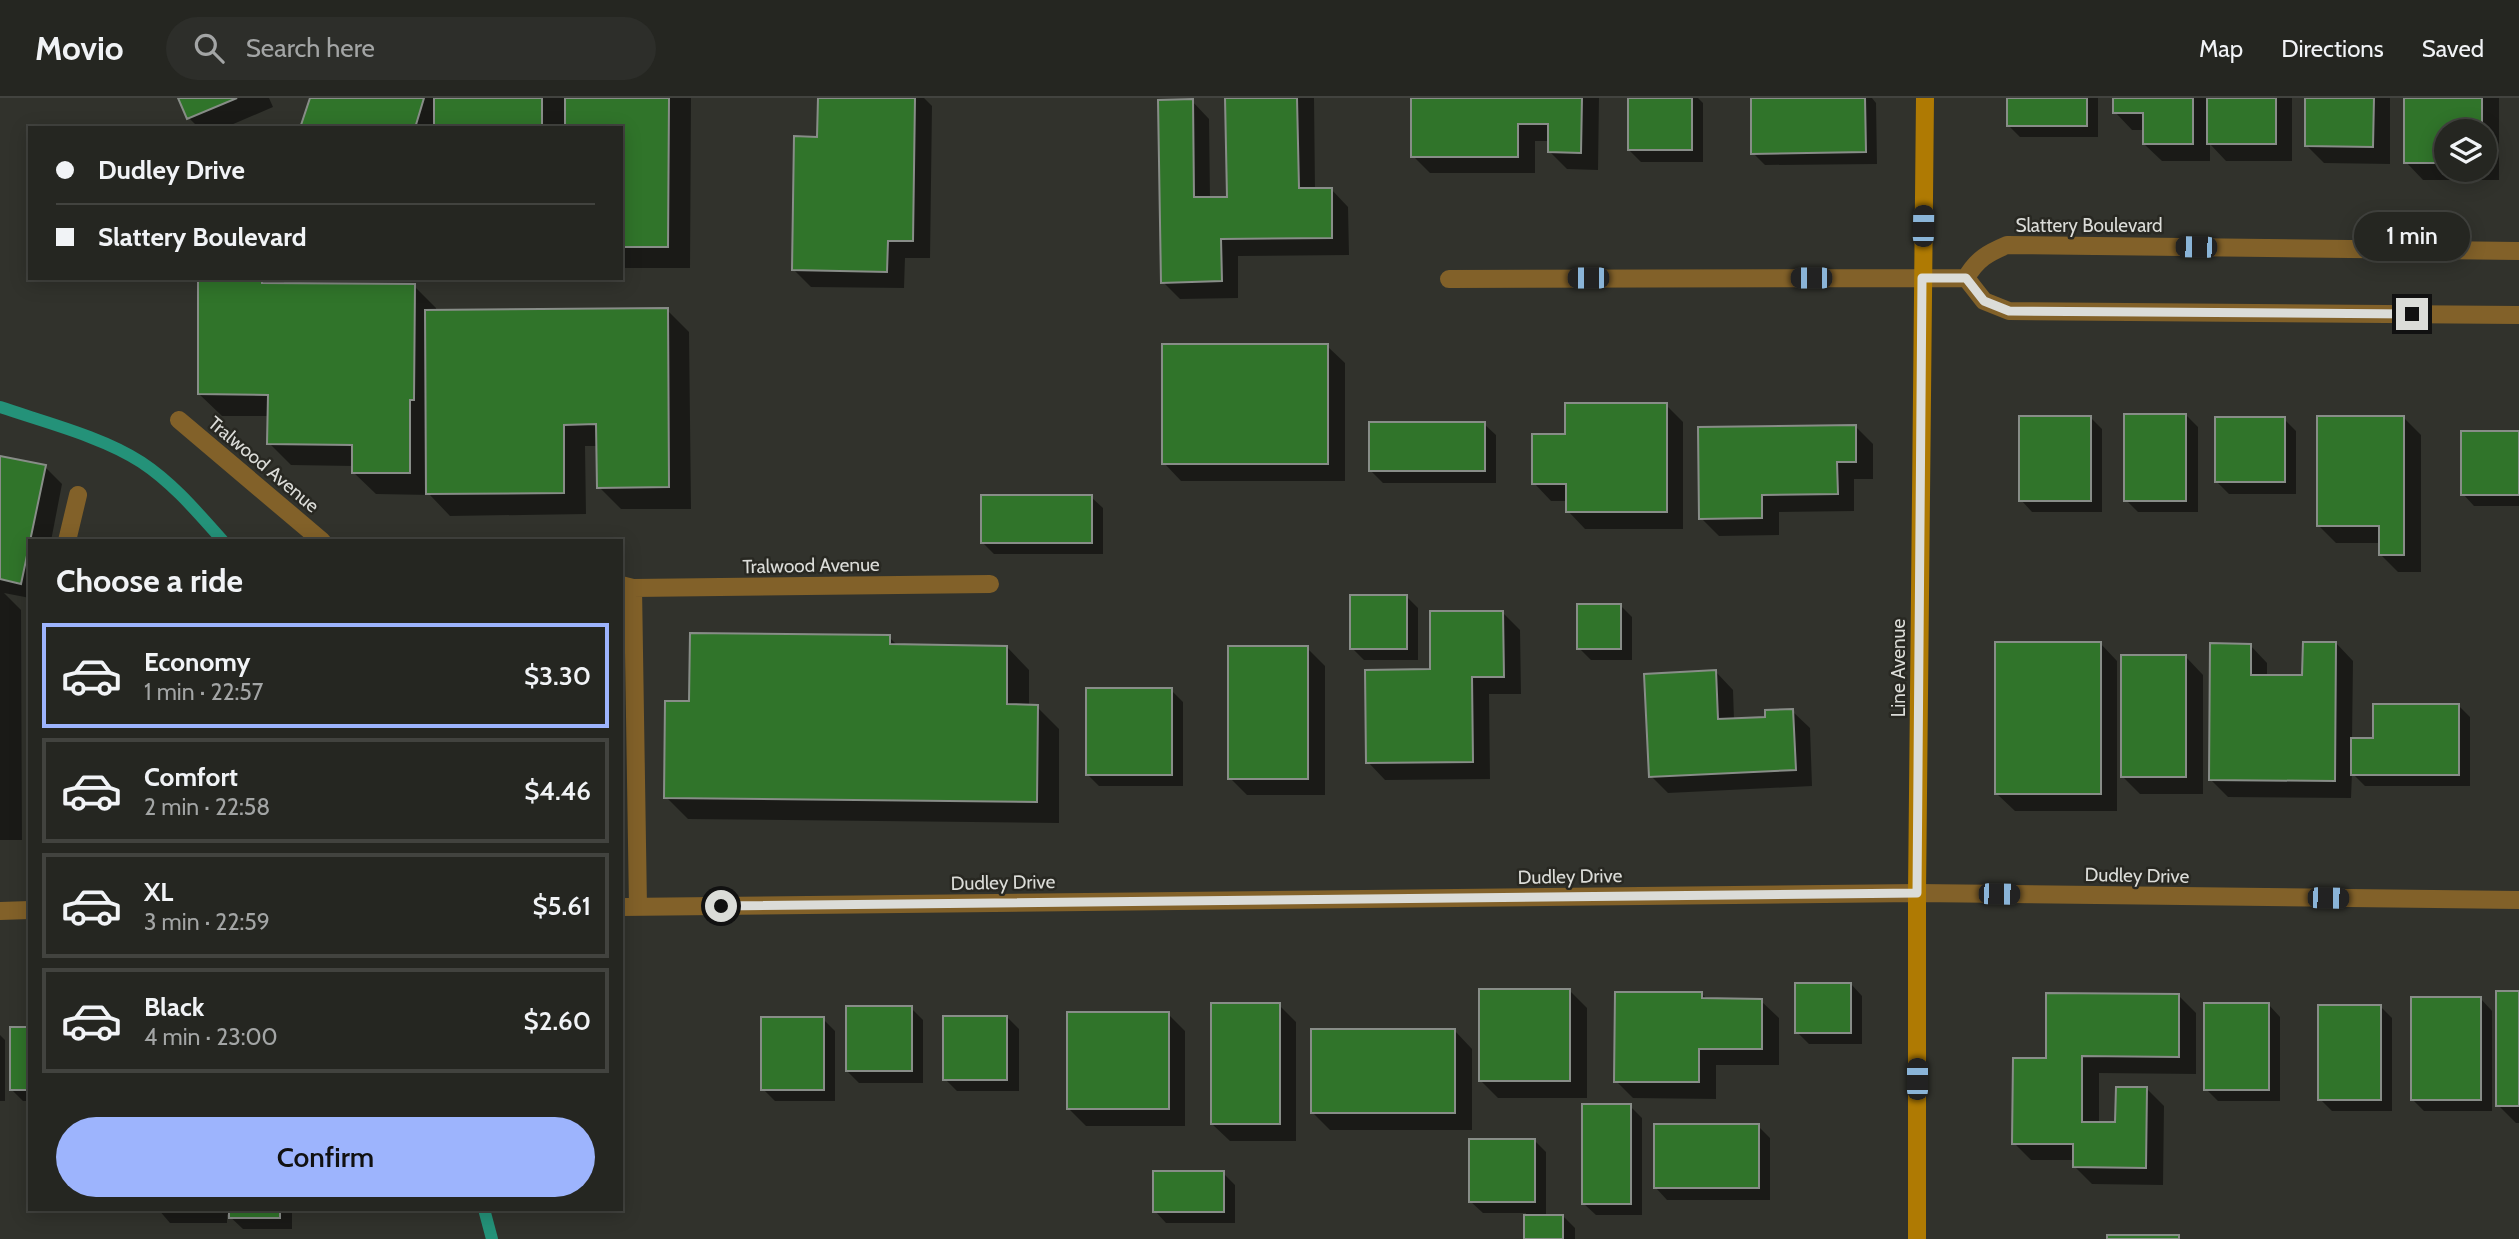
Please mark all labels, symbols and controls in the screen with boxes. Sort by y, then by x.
search box [166,17,656,80]
text: Movio [35,28,124,68]
icon: search [190,29,228,67]
text: Search here [246,32,375,64]
text: Map [2199,34,2243,63]
text: Directions [2281,34,2384,63]
text: Saved [2422,34,2484,63]
map controls [2434,119,2497,182]
button: layers [2434,119,2497,182]
text: Dudley Drive [98,154,245,186]
car [1913,205,1934,247]
callout: 1 min [2354,212,2470,262]
street label: Slattery Boulevard [2015,214,2163,237]
text: Slattery Boulevard [98,221,307,253]
text: 1 min [2386,222,2438,250]
car [2175,236,2218,258]
car [1568,268,1610,289]
car [1791,268,1833,289]
route end [2396,298,2428,330]
street label: Tralwood Avenue [204,411,324,518]
street label: Tralwood Avenue [742,553,880,578]
text: Choose a ride [56,561,243,600]
street label: Line Avenue [1887,619,1910,717]
icon: car [60,644,123,707]
text: Economy [144,646,250,678]
text: $3.30 [524,660,591,692]
text: 1 min · 22:57 [144,678,263,706]
icon: car [60,759,123,822]
text: Comfort [144,761,238,793]
text: $4.46 [524,775,591,807]
text: 2 min · 22:58 [144,793,270,821]
street label: Dudley Drive [2084,863,2190,888]
street label: Dudley Drive [1517,864,1623,889]
street label: Dudley Drive [950,870,1056,895]
icon: car [60,874,123,937]
text: XL [144,876,173,908]
car [1978,883,2021,905]
car [2307,887,2350,909]
text: $5.61 [532,890,591,922]
route start [705,890,737,922]
text: 3 min · 22:59 [144,908,270,936]
icon: car [60,989,123,1052]
text: Black [144,991,204,1023]
text: $2.60 [524,1005,591,1037]
text: 4 min · 23:00 [144,1023,278,1051]
car [1907,1058,1928,1100]
button: Confirm [56,1117,595,1197]

